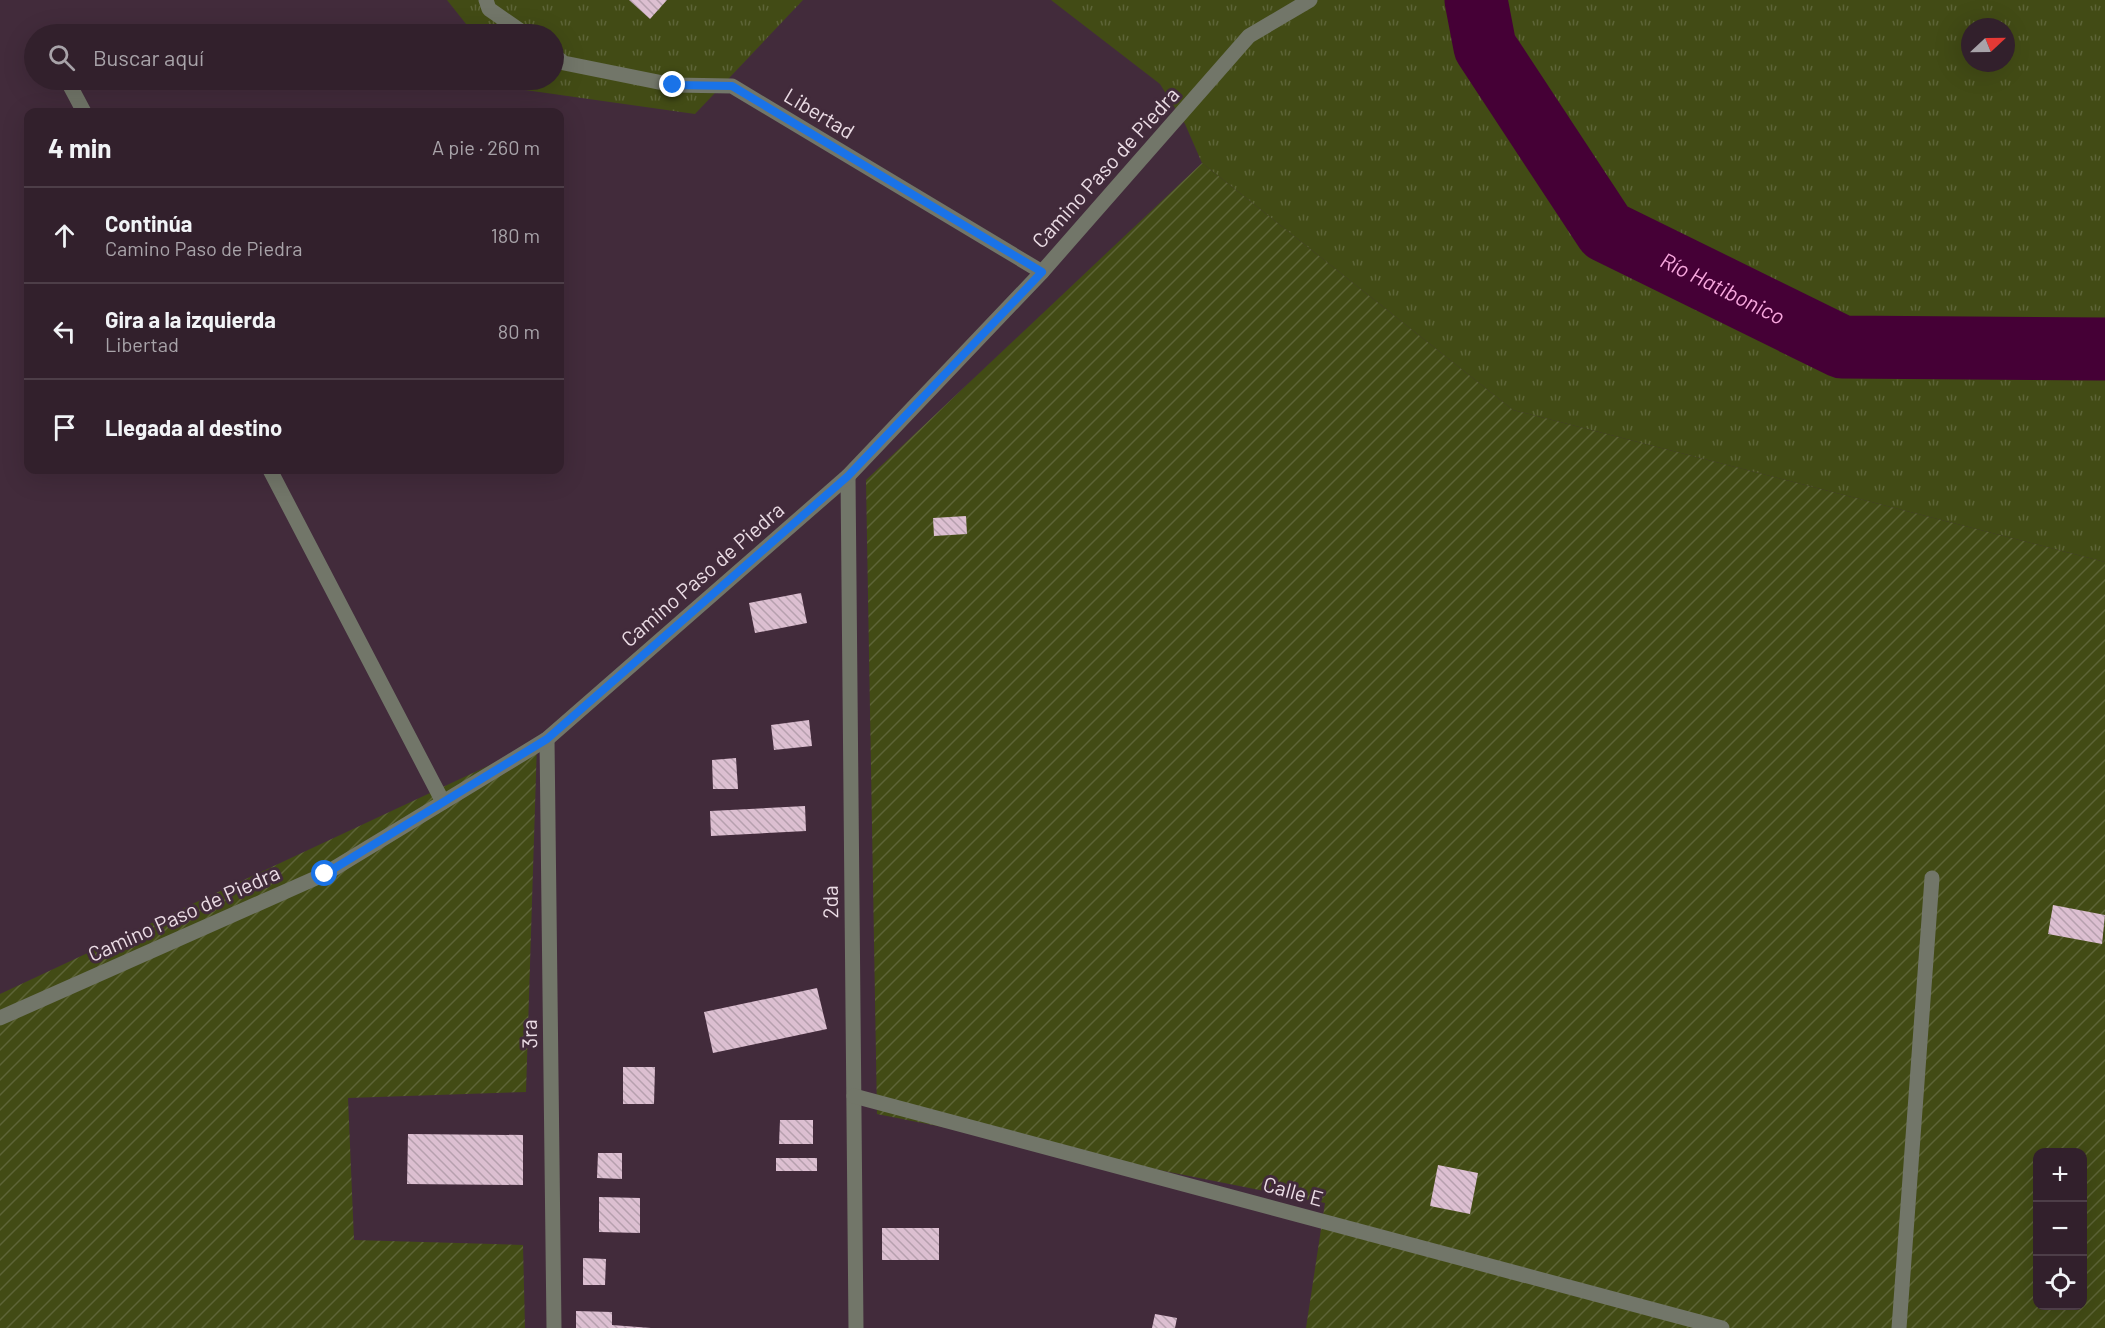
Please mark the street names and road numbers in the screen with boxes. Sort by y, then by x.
street label: Libertad [780,82,859,143]
street label: Camino Paso de Piedra [1026,82,1184,252]
street label: Camino Paso de Piedra [616,496,788,651]
street label: Camino Paso de Piedra [84,859,283,966]
street label: 2da [817,885,842,919]
street label: 3ra [516,1019,541,1049]
street label: Calle E [1261,1171,1326,1211]

